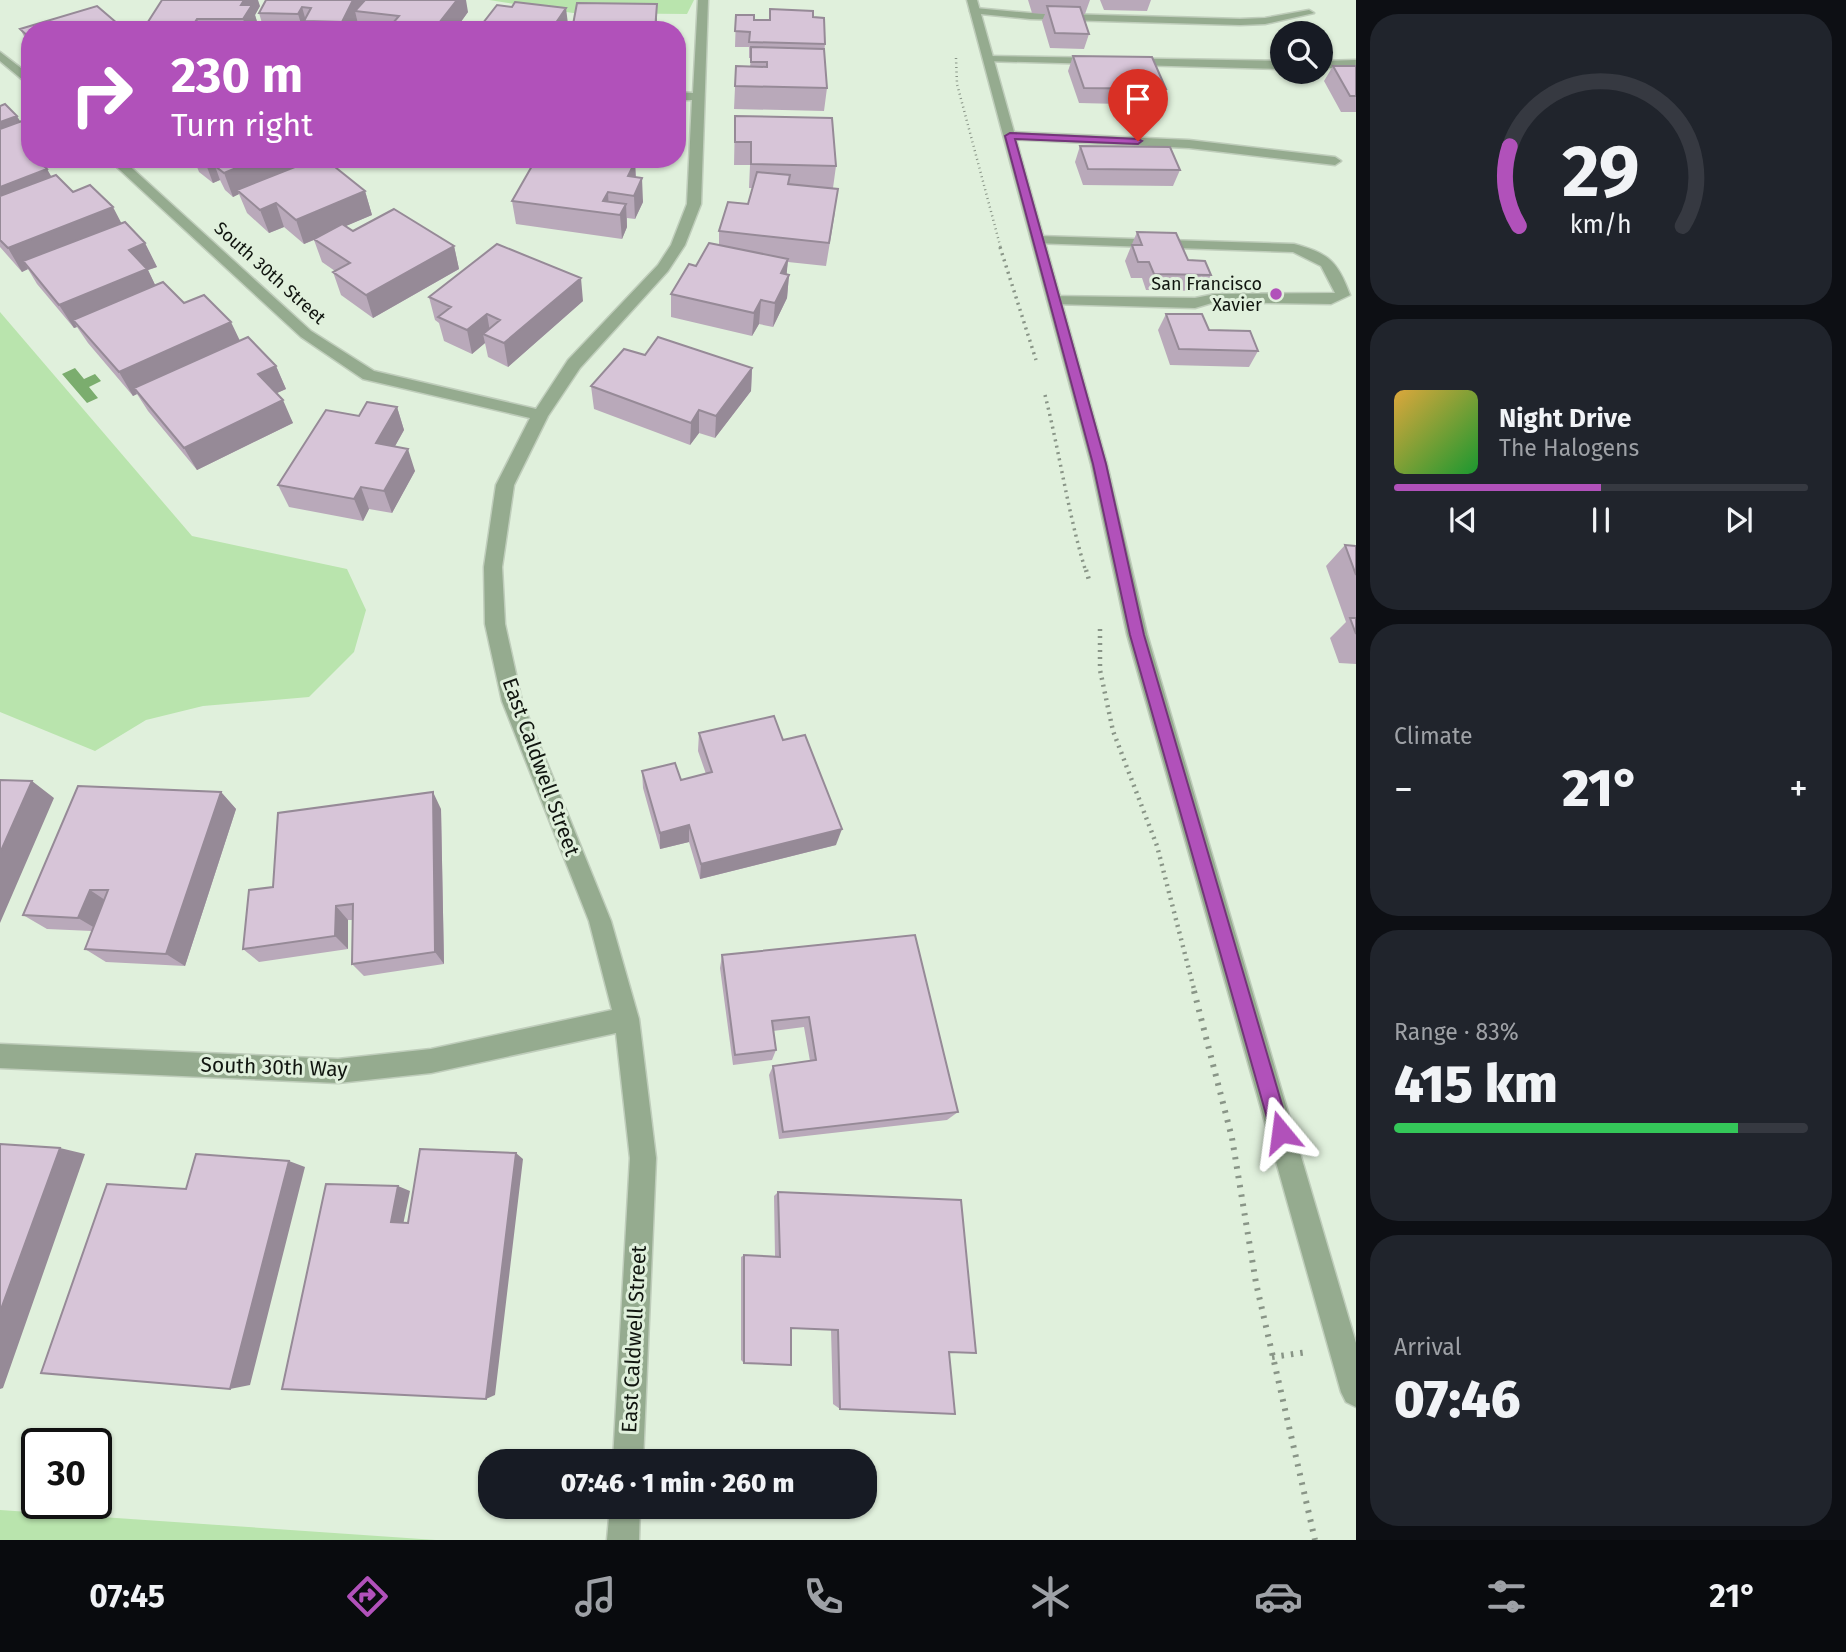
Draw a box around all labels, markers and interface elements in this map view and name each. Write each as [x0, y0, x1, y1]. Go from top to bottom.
map controls [1270, 21, 1333, 84]
button: search [1270, 21, 1333, 84]
text: 230 m [171, 46, 303, 105]
icon: right [56, 49, 147, 140]
pin [1108, 69, 1168, 141]
icon: arrive [1119, 80, 1157, 118]
text: Turn right [171, 106, 313, 144]
text: 29 [1562, 128, 1640, 215]
text: km/h [1570, 209, 1632, 239]
street label: South 30th Street [210, 217, 331, 329]
place label: San Francisco Xavier [1151, 273, 1262, 316]
marker: San Francisco Xavier [1268, 286, 1284, 302]
text: Night Drive [1499, 403, 1631, 434]
text: The Halogens [1499, 434, 1639, 462]
icon: previous [1444, 501, 1482, 539]
icon: pause [1582, 501, 1620, 539]
icon: next [1720, 501, 1758, 539]
street label: East Caldwell Street [497, 674, 585, 860]
text: Climate [1394, 722, 1473, 750]
text: 21° [1562, 757, 1640, 820]
text: − [1394, 766, 1413, 812]
text: + [1789, 766, 1808, 812]
text: Range · 83% [1394, 1018, 1519, 1046]
street label: South 30th Way [200, 1051, 349, 1083]
text: 415 km [1394, 1053, 1558, 1116]
position arrow [1244, 1095, 1318, 1169]
street label: East Caldwell Street [616, 1244, 652, 1433]
text: Arrival [1394, 1333, 1461, 1361]
text: 07:46 [1394, 1368, 1520, 1431]
speed limit sign: 30 [21, 1428, 112, 1519]
text: 07:46 · 1 min · 260 m [561, 1468, 794, 1499]
icon: directions [343, 1572, 392, 1621]
icon: music [571, 1572, 620, 1621]
icon: phone [799, 1572, 848, 1621]
icon: climate [1026, 1572, 1075, 1621]
icon: car [1254, 1572, 1303, 1621]
icon: filters [1482, 1572, 1531, 1621]
text: 07:45 [89, 1577, 165, 1615]
text: 21° [1709, 1577, 1757, 1615]

